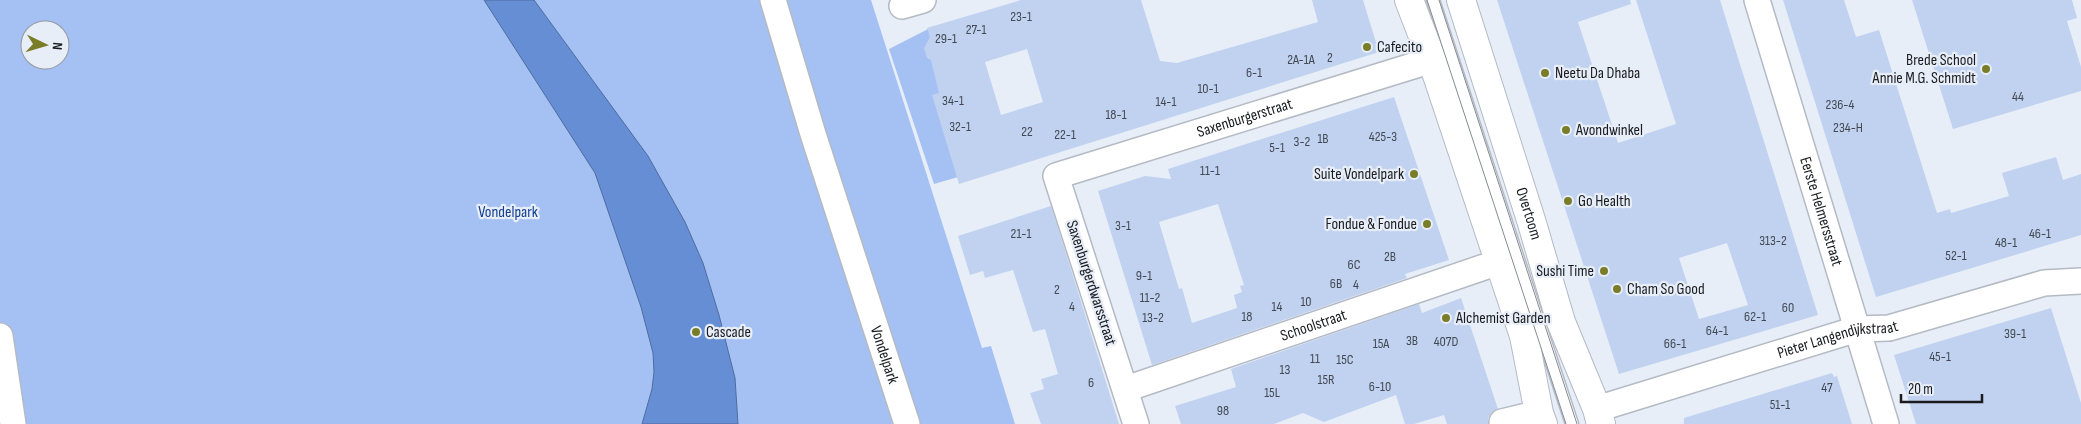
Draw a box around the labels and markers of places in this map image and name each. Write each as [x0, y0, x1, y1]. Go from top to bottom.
place label: Cafecito [1377, 38, 1422, 57]
marker: Cafecito [1361, 41, 1373, 53]
place label: Brede School Annie M.G. Schmidt [1872, 51, 1976, 88]
marker: Brede School Annie M.G. Schmidt [1980, 63, 1992, 75]
place label: Neetu Da Dhaba [1555, 64, 1640, 83]
marker: Neetu Da Dhaba [1539, 67, 1551, 79]
place label: Avondwinkel [1575, 121, 1643, 140]
marker: Avondwinkel [1560, 124, 1572, 136]
place label: Suite Vondelpark [1314, 165, 1404, 184]
marker: Suite Vondelpark [1408, 168, 1420, 180]
place label: Go Health [1578, 192, 1631, 211]
marker: Go Health [1562, 195, 1574, 207]
place label: Fondue & Fondue [1326, 215, 1417, 234]
marker: Fondue & Fondue [1421, 218, 1433, 230]
place label: Sushi Time [1536, 262, 1594, 281]
marker: Sushi Time [1598, 265, 1610, 277]
place label: Cham So Good [1627, 280, 1705, 299]
marker: Cham So Good [1611, 283, 1623, 295]
place label: Alchemist Garden [1455, 309, 1550, 328]
marker: Alchemist Garden [1440, 312, 1452, 324]
place label: Cascade [706, 323, 751, 342]
marker: Cascade [690, 326, 702, 338]

